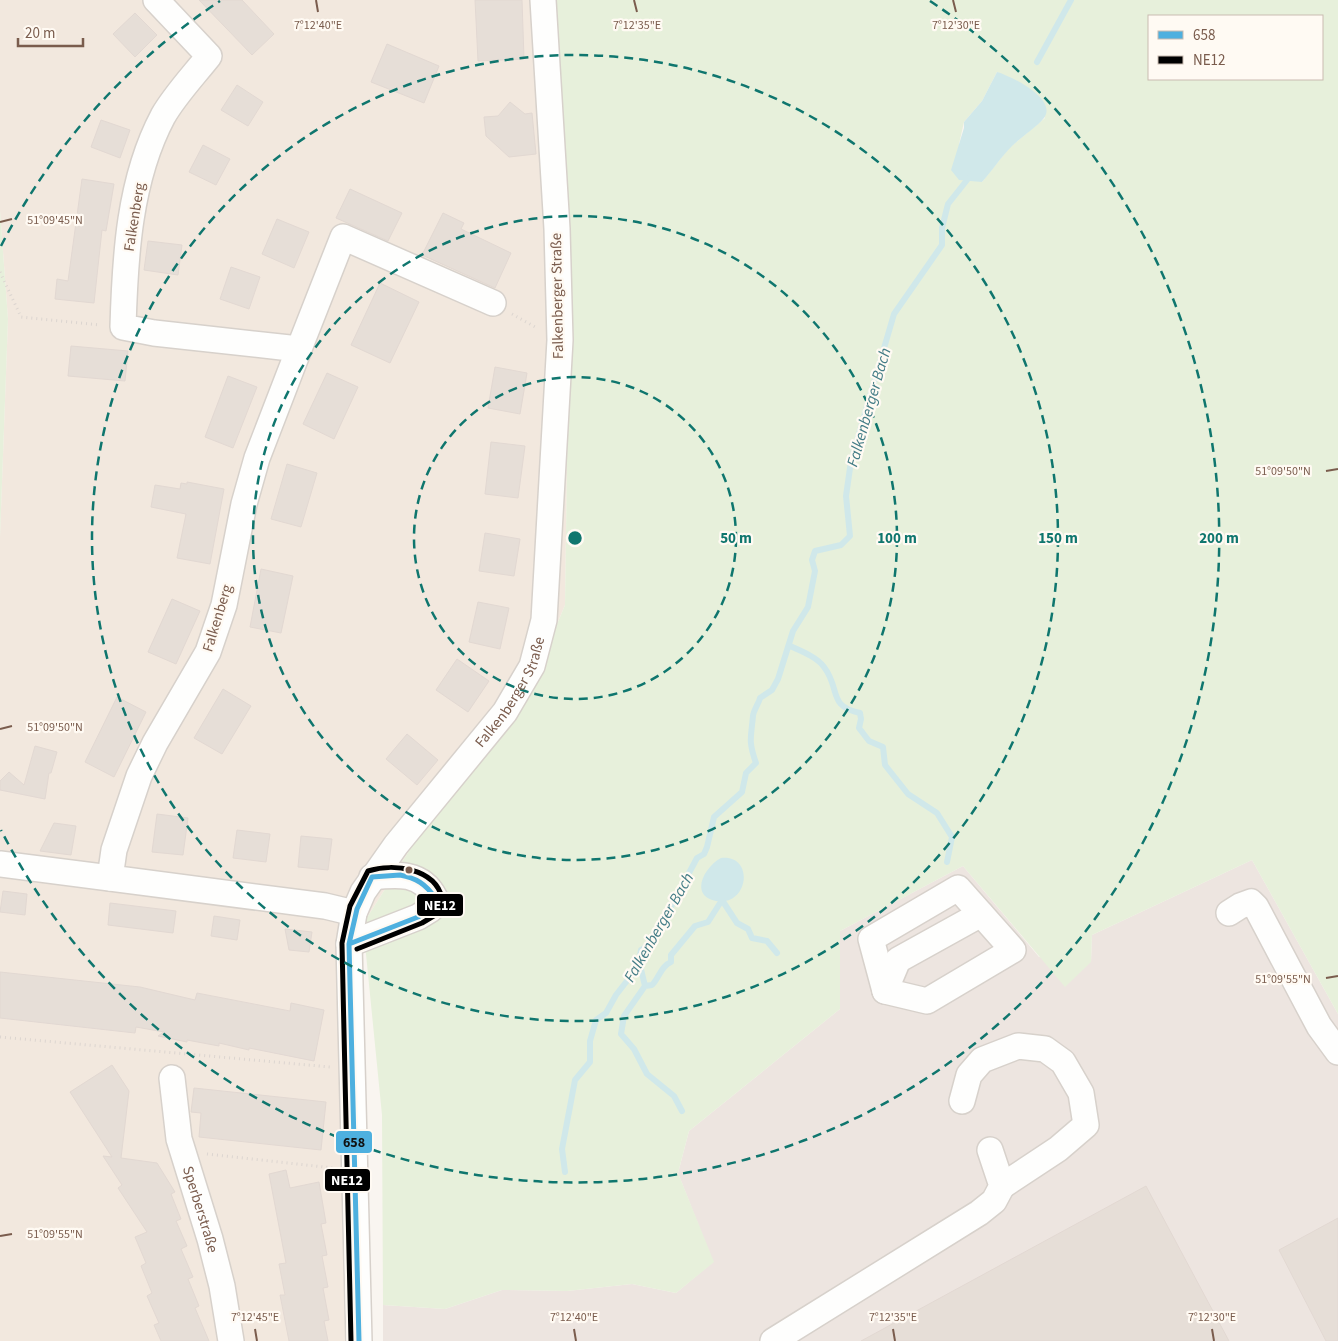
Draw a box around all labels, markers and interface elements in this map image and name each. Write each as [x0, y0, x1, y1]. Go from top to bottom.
scale bar [18, 15, 82, 47]
legend [1148, 15, 1323, 80]
text: 7°12'40"E [294, 17, 342, 34]
text: 7°12'35"E [613, 17, 661, 34]
text: 7°12'30"E [932, 17, 980, 34]
text: 20 m [25, 23, 55, 44]
text: 658 [1193, 25, 1215, 46]
text: NE12 [1193, 50, 1226, 71]
street label: Falkenberg [119, 181, 150, 253]
text: 51°09'45"N [27, 212, 83, 229]
street label: Falkenberger Straße [546, 233, 569, 359]
water label: Falkenberger Bach [841, 345, 896, 469]
text: 51°09'50"N [1255, 463, 1311, 480]
text: 50 m [720, 528, 752, 549]
text: 100 m [877, 528, 917, 549]
text: 150 m [1038, 528, 1078, 549]
text: 200 m [1199, 528, 1239, 549]
centre of rings [566, 529, 584, 547]
street label: Falkenberg [197, 581, 238, 654]
street label: Falkenberger Straße [470, 634, 550, 752]
text: 51°09'50"N [27, 719, 83, 736]
unlabelled marker [404, 865, 414, 875]
water label: Falkenberger Bach [619, 869, 699, 986]
line badge: NE12 [416, 893, 464, 917]
text: NE12 [424, 896, 456, 916]
text: 51°09'55"N [1255, 971, 1311, 988]
line badge: 658 [335, 1130, 373, 1154]
text: 658 [343, 1133, 365, 1153]
street label: Sperberstraße [177, 1164, 223, 1255]
line badge: NE12 [324, 1168, 371, 1192]
text: NE12 [331, 1171, 363, 1191]
text: 51°09'55"N [27, 1226, 83, 1243]
text: 7°12'45"E [231, 1309, 279, 1326]
text: 7°12'40"E [550, 1309, 598, 1326]
text: 7°12'35"E [869, 1309, 917, 1326]
text: 7°12'30"E [1188, 1309, 1236, 1326]

